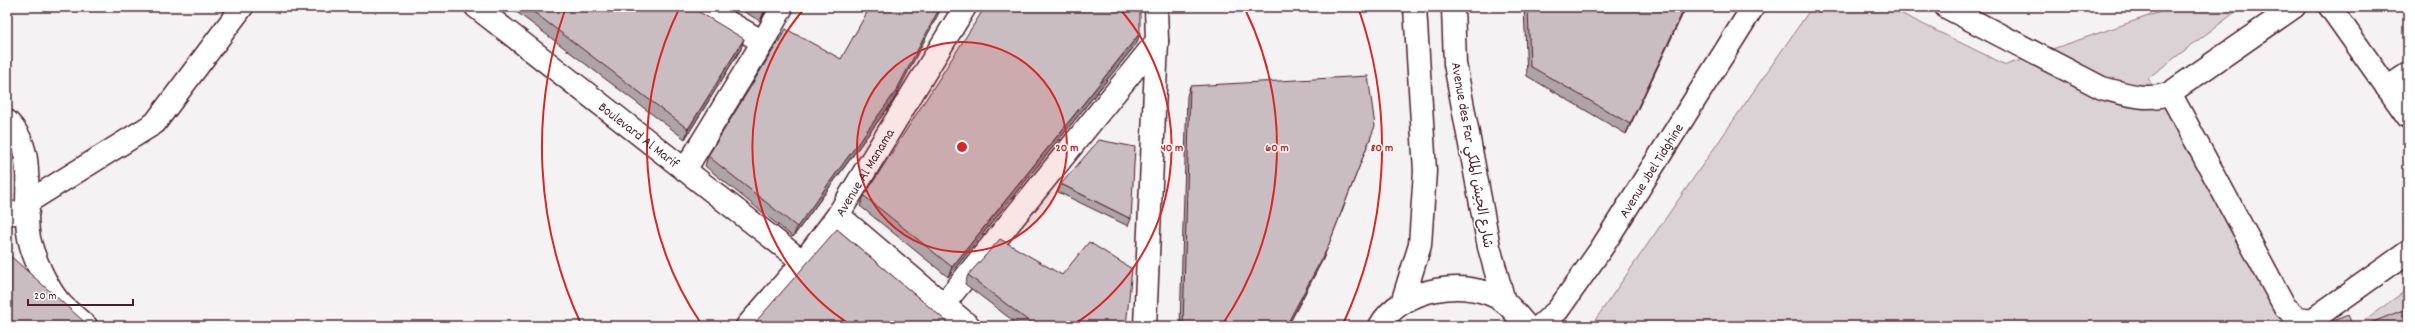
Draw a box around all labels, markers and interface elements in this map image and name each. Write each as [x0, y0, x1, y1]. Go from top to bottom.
street label: Avenue des Far شارع الجيش الملكي [1444, 61, 1497, 250]
street label: Boulevard Al Marif [593, 98, 683, 174]
street label: Avenue Jbel Tidghine [1615, 120, 1690, 222]
street label: Avenue Al Manama [831, 125, 901, 221]
centre of rings [955, 140, 969, 154]
text: 20 m [1056, 140, 1078, 157]
text: 40 m [1161, 140, 1183, 157]
text: 60 m [1265, 140, 1289, 157]
text: 80 m [1371, 140, 1393, 157]
scale bar [28, 281, 133, 307]
text: 20 m [34, 288, 57, 305]

